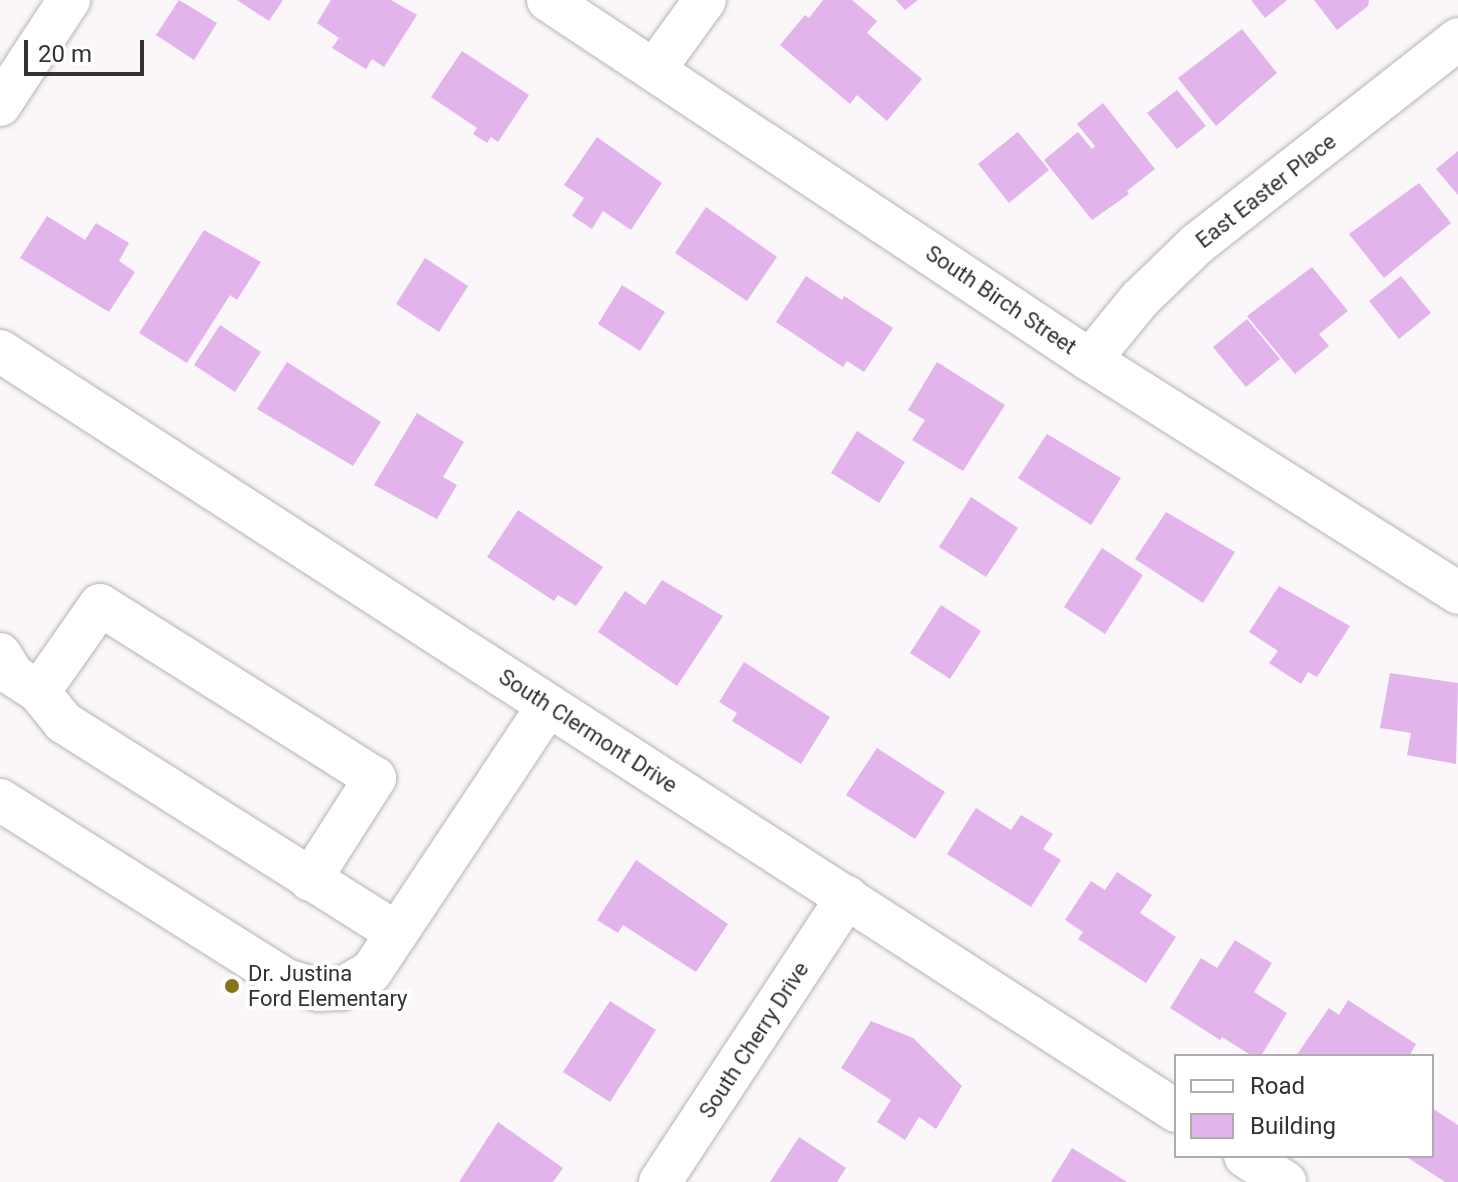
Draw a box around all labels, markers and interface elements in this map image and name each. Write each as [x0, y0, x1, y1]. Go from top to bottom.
scale bar [28, 24, 148, 74]
text: 20 m [38, 40, 92, 68]
street label: East Easter Place [1191, 128, 1341, 254]
street label: South Birch Street [921, 240, 1081, 360]
street label: South Clermont Drive [494, 663, 682, 799]
street label: South Cherry Drive [694, 957, 814, 1123]
place label: Dr. Justina Ford Elementary [248, 960, 407, 1012]
marker: Dr. Justina Ford Elementary [223, 977, 241, 995]
legend [1174, 1054, 1434, 1158]
text: Road [1250, 1072, 1305, 1100]
text: Building [1250, 1112, 1336, 1140]

